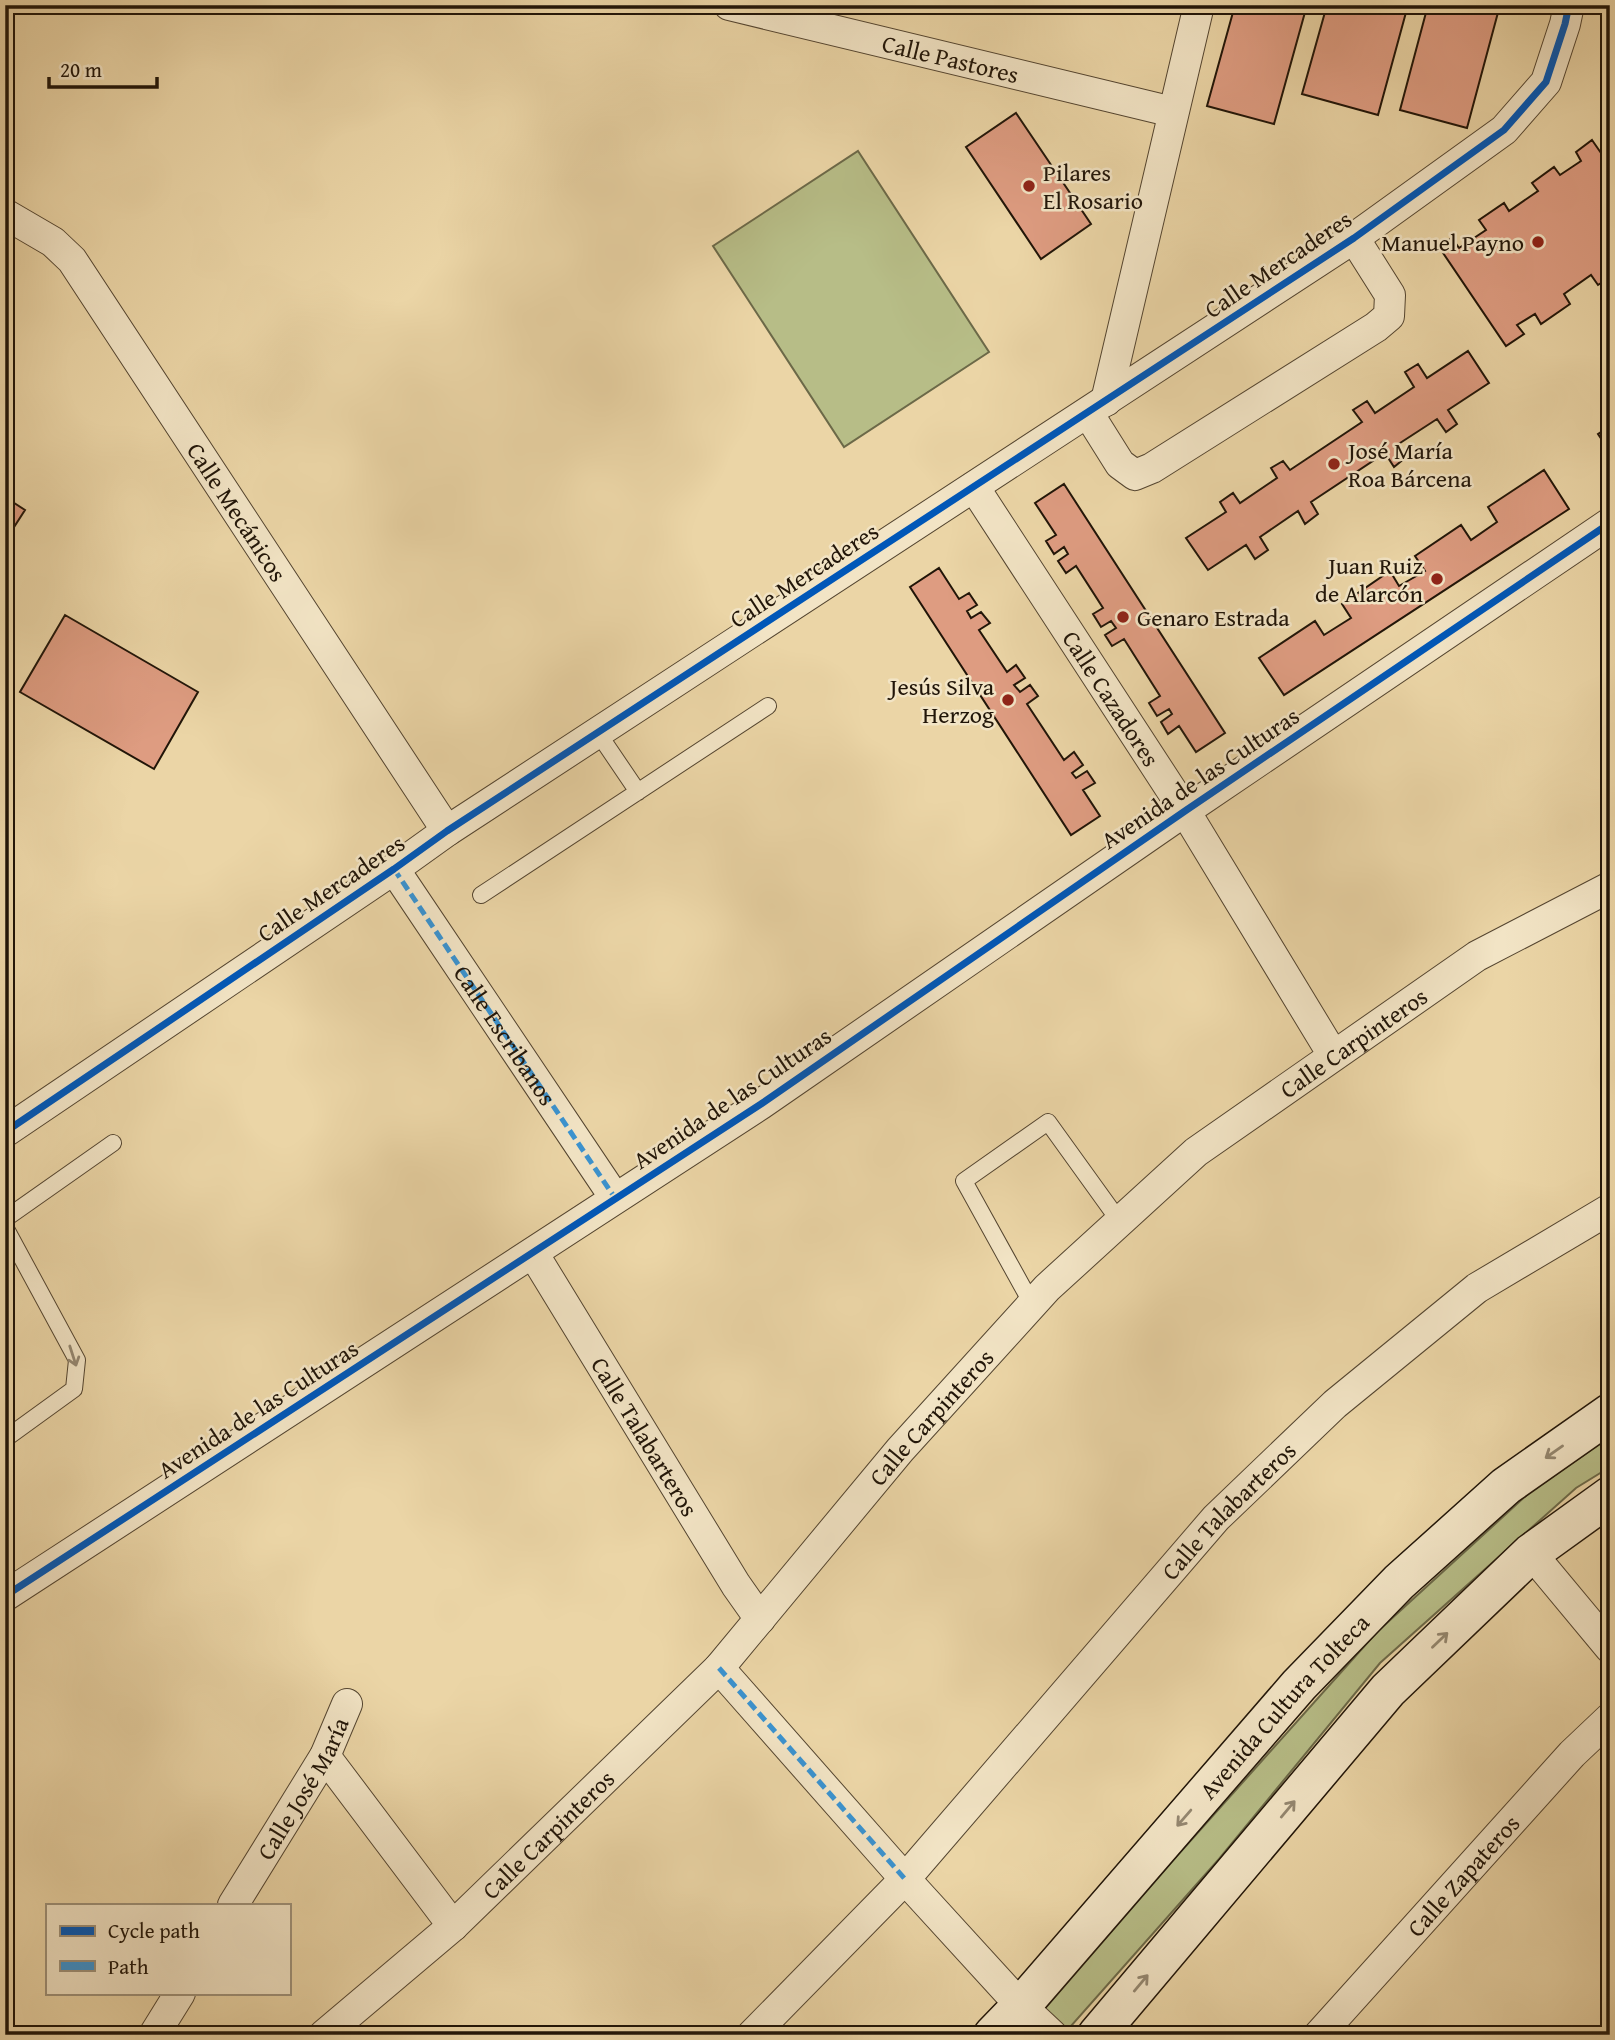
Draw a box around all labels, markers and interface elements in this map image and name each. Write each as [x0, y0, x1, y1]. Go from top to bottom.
street label: Calle Pastores [879, 25, 1022, 92]
scale bar [49, 46, 158, 90]
text: 20 m [60, 54, 102, 85]
place label: Pilares El Rosario [1043, 155, 1143, 218]
marker: Pilares El Rosario [1021, 178, 1037, 194]
street label: Calle Mercaderes [1197, 202, 1359, 326]
place label: Manuel Payno [1381, 225, 1524, 260]
marker: Manuel Payno [1530, 234, 1546, 250]
place label: José María Roa Bárcena [1345, 433, 1473, 496]
street label: Calle Mecánicos [179, 435, 296, 588]
marker: José María Roa Bárcena [1326, 456, 1342, 472]
street label: Calle Mercaderes [723, 514, 885, 636]
place label: Juan Ruiz de Alarcón [1315, 548, 1424, 611]
marker: Juan Ruiz de Alarcón [1429, 571, 1445, 587]
place label: Genaro Estrada [1137, 600, 1290, 635]
marker: Genaro Estrada [1115, 609, 1131, 625]
street label: Calle Cazadores [1054, 623, 1169, 773]
place label: Jesús Silva Herzog [887, 669, 995, 732]
marker: Jesús Silva Herzog [1000, 692, 1016, 708]
street label: Avenida de las Culturas [1094, 698, 1306, 858]
street label: Calle Mercaderes [250, 826, 412, 950]
street label: Calle Escribanos [446, 958, 565, 1112]
street label: Calle Carpinteros [1272, 978, 1434, 1106]
street label: Avenida de las Culturas [626, 1018, 838, 1178]
street label: Avenida de las Culturas [151, 1331, 365, 1487]
street label: Calle Carpinteros [860, 1341, 1001, 1493]
one-way arrow [67, 1344, 80, 1366]
street label: Calle Talabarteros [583, 1350, 707, 1523]
street label: Calle Talabarteros [1153, 1433, 1304, 1587]
one-way arrow [1545, 1445, 1564, 1459]
street label: Avenida Cultura Tolteca [1190, 1605, 1377, 1807]
one-way arrow [1431, 1631, 1448, 1648]
street label: Calle José María [248, 1711, 357, 1866]
street label: Calle Carpinteros [474, 1761, 622, 1907]
one-way arrow [1280, 1800, 1296, 1818]
street label: Calle Zapateros [1398, 1806, 1527, 1944]
one-way arrow [1176, 1808, 1192, 1826]
legend [46, 1904, 290, 1994]
text: Cycle path [108, 1915, 200, 1946]
text: Path [108, 1951, 149, 1982]
one-way arrow [1133, 1974, 1149, 1992]

